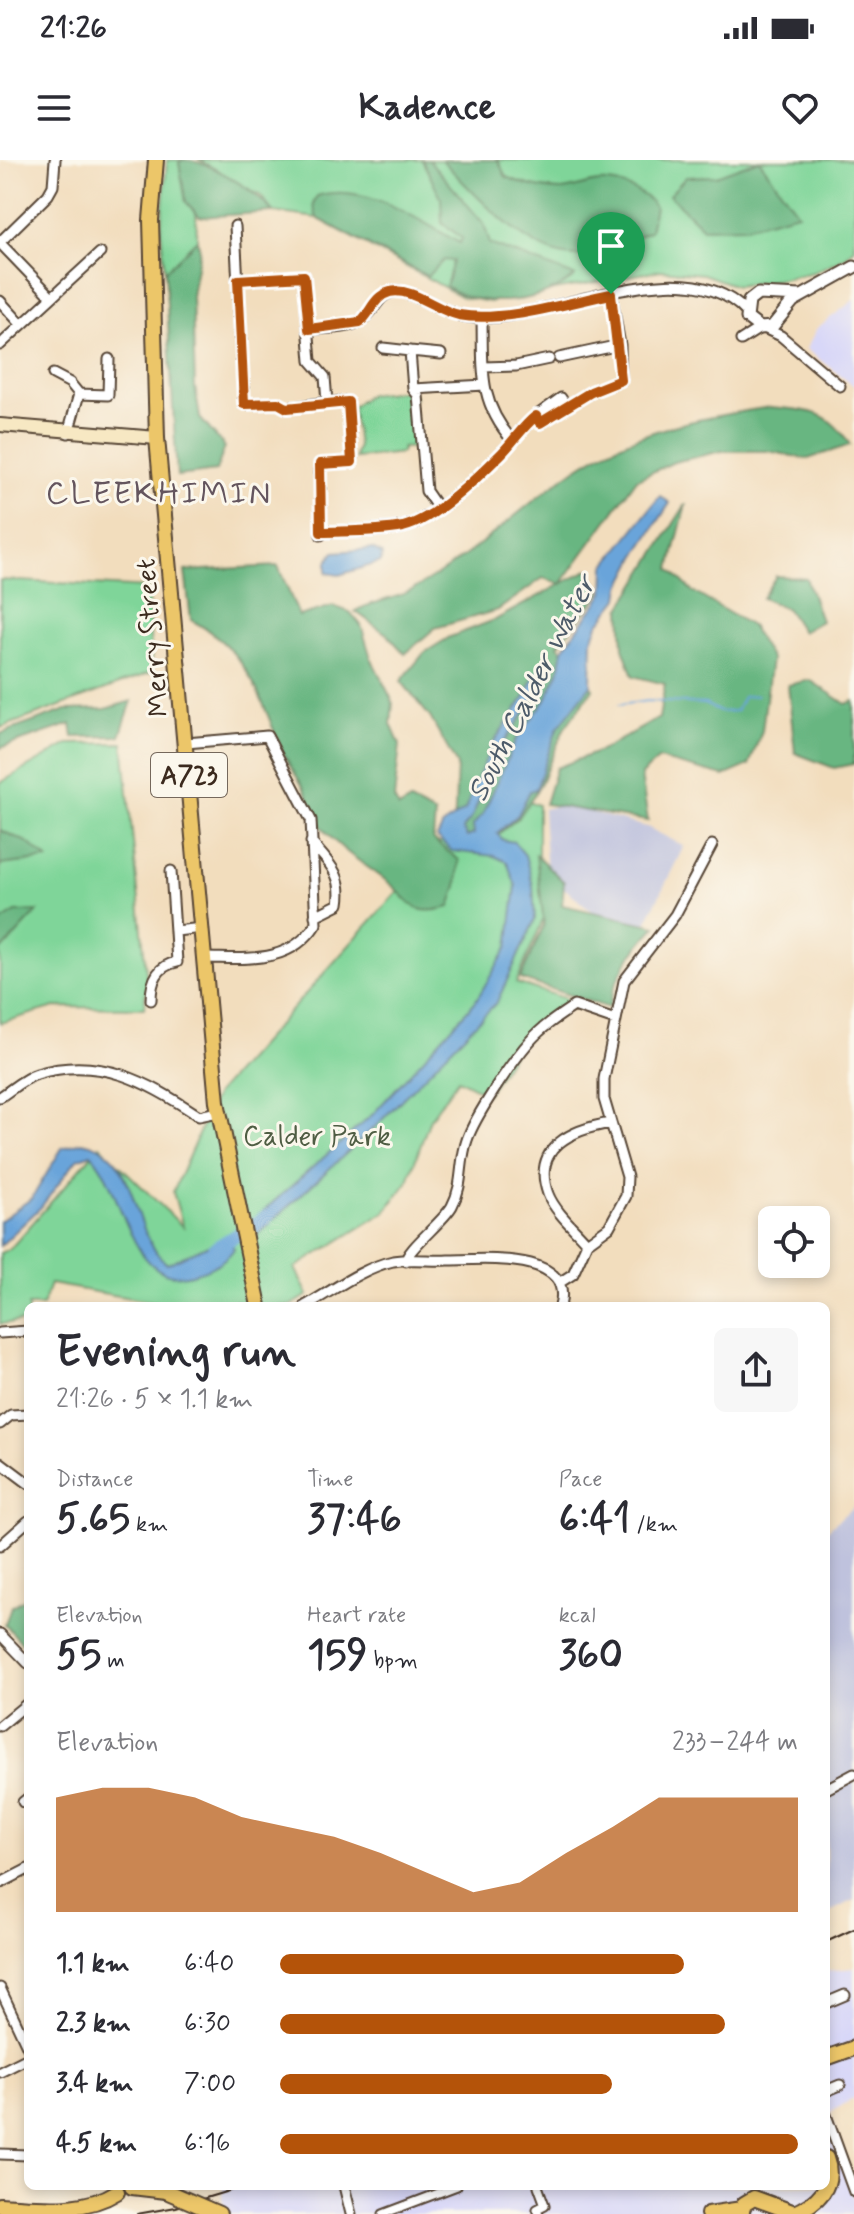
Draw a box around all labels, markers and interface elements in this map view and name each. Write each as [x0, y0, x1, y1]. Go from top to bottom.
text: 21:26 [40, 9, 107, 48]
text: Kadence [359, 85, 495, 132]
icon: menu [32, 86, 76, 130]
icon: heart [778, 86, 822, 130]
pin [577, 212, 645, 294]
icon: arrive [589, 224, 633, 268]
district label: CLEEKHIMIN [46, 473, 272, 515]
street label: Merry Street [128, 557, 179, 719]
water label: South Calder Water [459, 566, 608, 808]
road number: A723 [151, 753, 227, 797]
park label: Calder Park [243, 1119, 391, 1156]
map controls [758, 1206, 830, 1278]
button: locate [758, 1206, 830, 1278]
text: Evening run [56, 1324, 296, 1382]
button: share [714, 1328, 798, 1412]
text: 21:26 · 5 × 1.1 km [56, 1383, 253, 1417]
text: Distance [56, 1466, 133, 1494]
text: Time [307, 1466, 353, 1494]
text: Pace [559, 1466, 602, 1494]
text: 5.65 [56, 1494, 130, 1546]
text: 37:46 [307, 1494, 402, 1546]
text: 6:41 [559, 1494, 630, 1546]
text: km [130, 1511, 168, 1539]
text: /km [630, 1511, 678, 1539]
text: Elevation [56, 1602, 143, 1630]
text: Heart rate [307, 1602, 406, 1630]
text: kcal [559, 1602, 596, 1630]
text: 55 [56, 1630, 101, 1682]
text: 159 [307, 1630, 368, 1682]
text: 360 [559, 1630, 623, 1682]
text: m [101, 1647, 125, 1675]
text: bpm [368, 1647, 418, 1675]
text: Elevation [56, 1726, 158, 1760]
text: 233–244 m [672, 1726, 798, 1760]
text: 1.1 km [56, 1947, 130, 1981]
text: 6:40 [184, 1947, 234, 1981]
text: 2.3 km [56, 2007, 131, 2041]
text: 6:30 [184, 2007, 231, 2041]
text: 3.4 km [56, 2067, 133, 2101]
text: 7:00 [184, 2067, 236, 2101]
text: 4.5 km [56, 2127, 137, 2161]
text: 6:16 [184, 2127, 230, 2161]

